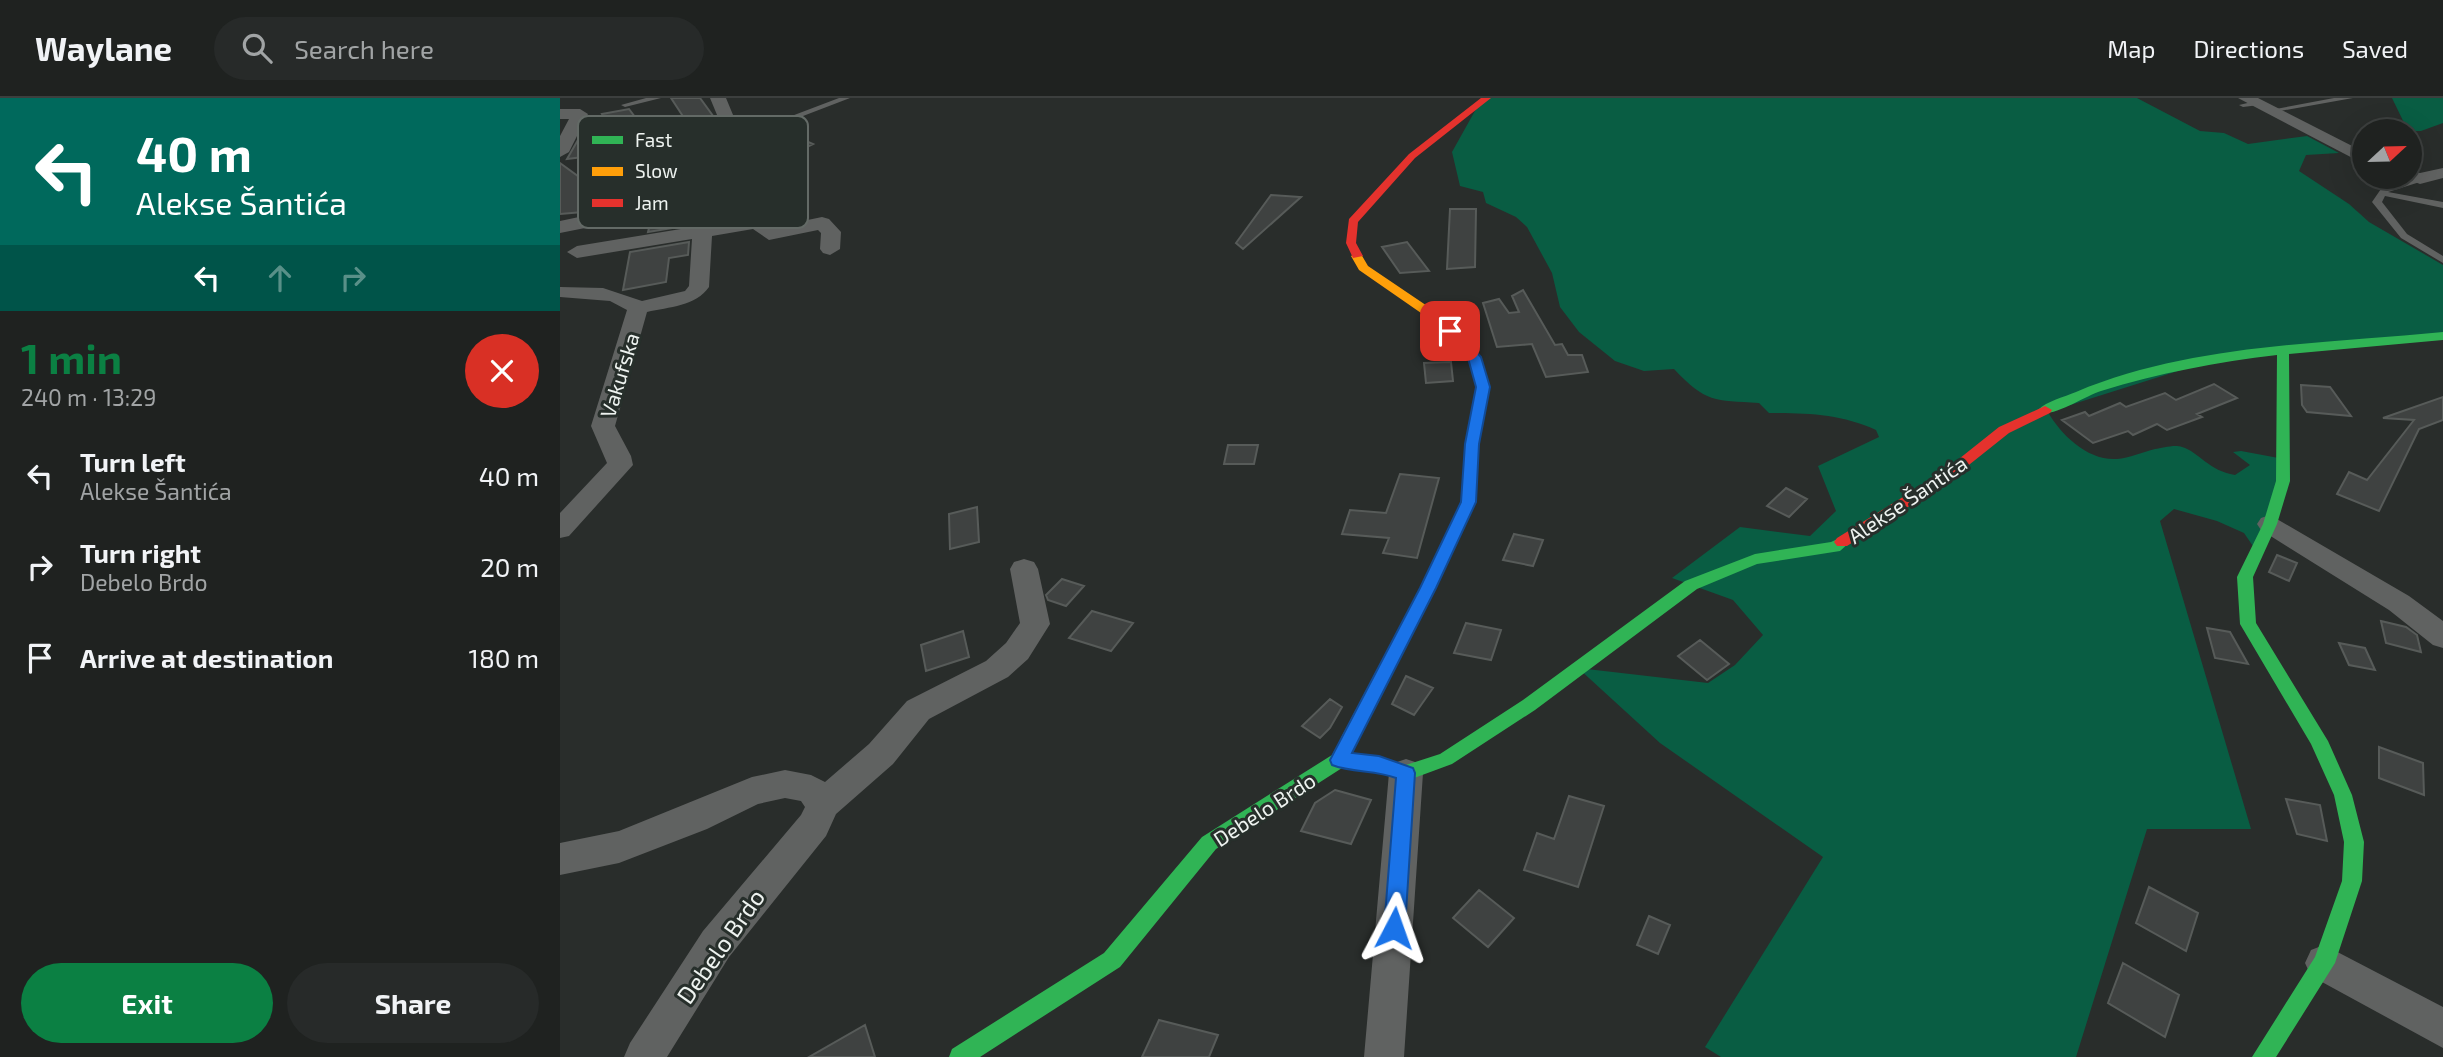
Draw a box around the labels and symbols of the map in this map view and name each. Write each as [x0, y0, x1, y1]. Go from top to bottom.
legend [578, 116, 808, 228]
north arrow [2352, 119, 2422, 189]
text: Fast [635, 128, 672, 151]
text: Slow [635, 159, 678, 182]
text: Jam [635, 191, 669, 214]
pin [1420, 301, 1480, 361]
street label: Vakufska [594, 330, 644, 420]
street label: Alekse Šantića [1843, 450, 1971, 548]
street label: Debelo Brdo [1208, 767, 1320, 851]
street label: Debelo Brdo [670, 883, 770, 1009]
position arrow [1357, 891, 1431, 965]

